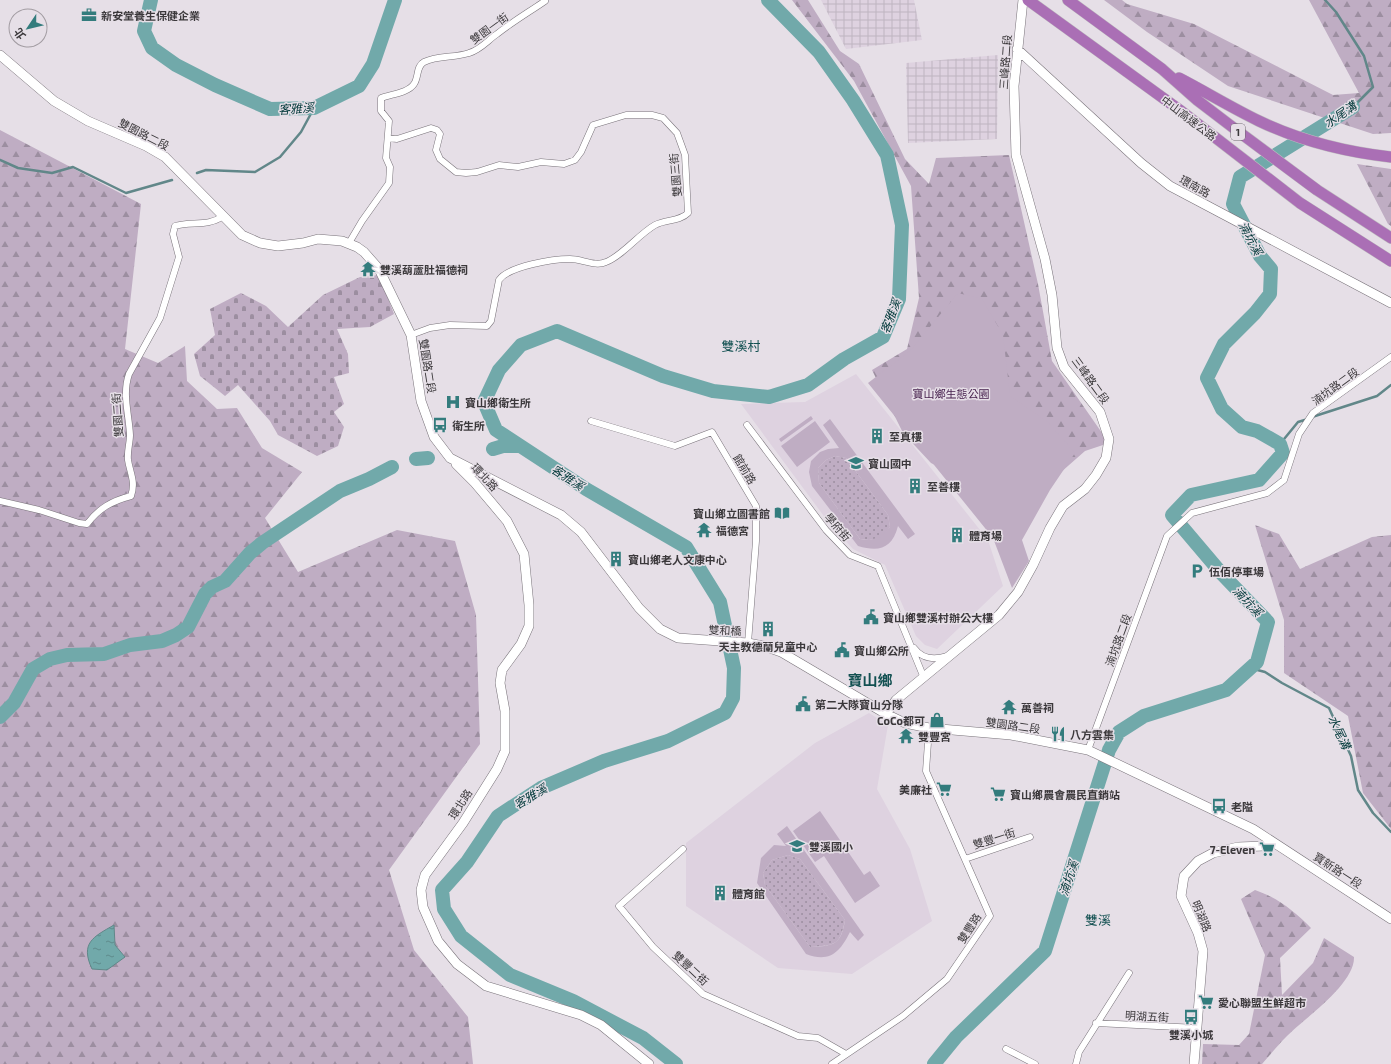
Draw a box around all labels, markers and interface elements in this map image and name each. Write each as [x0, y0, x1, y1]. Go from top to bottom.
office icon: 新安堂養生保健企業 [80, 6, 98, 24]
north arrow [8, 8, 48, 48]
place label: 新安堂養生保健企業 [101, 9, 200, 22]
street label: 雙園一街 [467, 10, 511, 46]
text: 北 [11, 26, 28, 42]
street label: 三峰路二段 [997, 34, 1013, 90]
street label: 中山高速公路 [1159, 93, 1219, 143]
water label: 水尾溝 [1321, 97, 1360, 130]
water label: 客雅溪 [278, 100, 316, 116]
street label: 雙園路二段 [117, 116, 171, 152]
road number: 1 [1231, 124, 1245, 140]
street label: 雙園三街 [667, 153, 683, 197]
street label: 環南路 [1177, 172, 1213, 200]
water label: 湳坑溪 [1236, 219, 1267, 259]
temple icon: 雙溪葫蘆肚福德祠 [359, 260, 377, 278]
place label: 雙溪葫蘆肚福德祠 [380, 263, 468, 276]
water label: 客雅溪 [877, 295, 904, 335]
street label: 雙園路二段 [417, 338, 439, 394]
district label: 雙溪村 [721, 338, 761, 354]
street label: 三峰路二段 [1070, 354, 1112, 406]
street label: 湳坑路二段 [1309, 365, 1361, 407]
park label: 寶山鄉生態公園 [913, 387, 990, 400]
street label: 雙園二街 [109, 393, 125, 437]
hospital icon: 寶山鄉衛生所 [444, 393, 462, 411]
place label: 寶山鄉衛生所 [465, 396, 531, 409]
bus stop icon: 衛生所 [431, 416, 449, 434]
place label: 衛生所 [452, 419, 485, 432]
building icon: 至真樓 [868, 427, 886, 445]
place label: 至真樓 [889, 430, 922, 443]
street label: 館前路 [731, 452, 759, 486]
school or university icon: 寶山國中 [847, 454, 865, 472]
place label: 寶山國中 [868, 457, 912, 470]
street label: 環北路 [469, 460, 501, 494]
water label: 客雅溪 [549, 461, 589, 494]
building icon: 至善樓 [906, 477, 924, 495]
place label: 至善樓 [927, 480, 960, 493]
library icon: 寶山鄉立圖書館 [773, 504, 791, 522]
place label: 寶山鄉立圖書館 [693, 507, 770, 520]
street label: 學府街 [822, 510, 854, 544]
temple icon: 福德宮 [695, 521, 713, 539]
place label: 福德宮 [716, 524, 749, 537]
building icon: 體育場 [948, 526, 966, 544]
place label: 體育場 [969, 529, 1002, 542]
building icon: 寶山鄉老人文康中心 [607, 550, 625, 568]
place label: 寶山鄉老人文康中心 [628, 553, 727, 566]
parking icon: 伍佰停車場 [1188, 562, 1206, 580]
place label: 伍佰停車場 [1209, 565, 1264, 578]
water label: 湳坑溪 [1230, 583, 1267, 620]
public building icon: 寶山鄉雙溪村辦公大樓 [862, 608, 880, 626]
place label: 寶山鄉雙溪村辦公大樓 [883, 611, 993, 624]
street label: 湳坑路二段 [1102, 612, 1134, 668]
building icon: 天主教德蘭兒童中心 [759, 620, 777, 638]
street label: 雙和橋 [708, 623, 742, 637]
place label: 天主教德蘭兒童中心 [719, 640, 818, 653]
public building icon: 寶山鄉公所 [833, 641, 851, 659]
place label: 寶山鄉公所 [854, 644, 909, 657]
district label: 寶山鄉 [847, 671, 893, 689]
public building icon: 第二大隊寶山分隊 [794, 695, 812, 713]
place label: 第二大隊寶山分隊 [815, 698, 903, 711]
temple icon: 萬善祠 [1000, 698, 1018, 716]
place label: 萬善祠 [1021, 701, 1054, 714]
shop icon: CoCo都可 [928, 711, 946, 729]
water label: 水尾溝 [1326, 713, 1355, 753]
place label: CoCo都可 [877, 714, 925, 727]
street label: 雙園路二段 [985, 715, 1041, 735]
restaurant icon: 八方雲集 [1049, 725, 1067, 743]
temple icon: 雙豐宮 [897, 727, 915, 745]
place label: 八方雲集 [1070, 728, 1114, 741]
place label: 雙豐宮 [918, 730, 951, 743]
water label: 客雅溪 [511, 780, 551, 811]
supermarket icon: 美廉社 [935, 780, 953, 798]
place label: 美廉社 [899, 783, 932, 796]
supermarket icon: 寶山鄉農會農民直銷站 [989, 785, 1007, 803]
street label: 環北路 [446, 787, 474, 821]
place label: 寶山鄉農會農民直銷站 [1010, 788, 1120, 801]
bus stop icon: 老隘 [1210, 797, 1228, 815]
place label: 老隘 [1231, 800, 1253, 813]
street label: 雙豐一街 [971, 825, 1017, 851]
school or university icon: 雙溪國小 [788, 837, 806, 855]
place label: 雙溪國小 [809, 840, 853, 853]
supermarket icon: 7-Eleven [1258, 840, 1276, 858]
place label: 7-Eleven [1210, 843, 1255, 856]
street label: 寶新路一段 [1311, 850, 1365, 890]
water label: 湳坑溪 [1056, 857, 1081, 897]
building icon: 體育館 [711, 884, 729, 902]
place label: 體育館 [732, 887, 765, 900]
street label: 明湖路 [1190, 898, 1214, 934]
street label: 雙豐路 [955, 911, 983, 945]
district label: 雙溪 [1085, 912, 1111, 928]
street label: 雙豐二街 [670, 948, 712, 988]
supermarket icon: 愛心聯盟生鮮超市 [1197, 993, 1215, 1011]
place label: 愛心聯盟生鮮超市 [1218, 996, 1306, 1009]
street label: 明湖五街 [1125, 1008, 1169, 1024]
bus stop icon: 雙溪小城 [1182, 1008, 1200, 1026]
place label: 雙溪小城 [1169, 1028, 1214, 1041]

